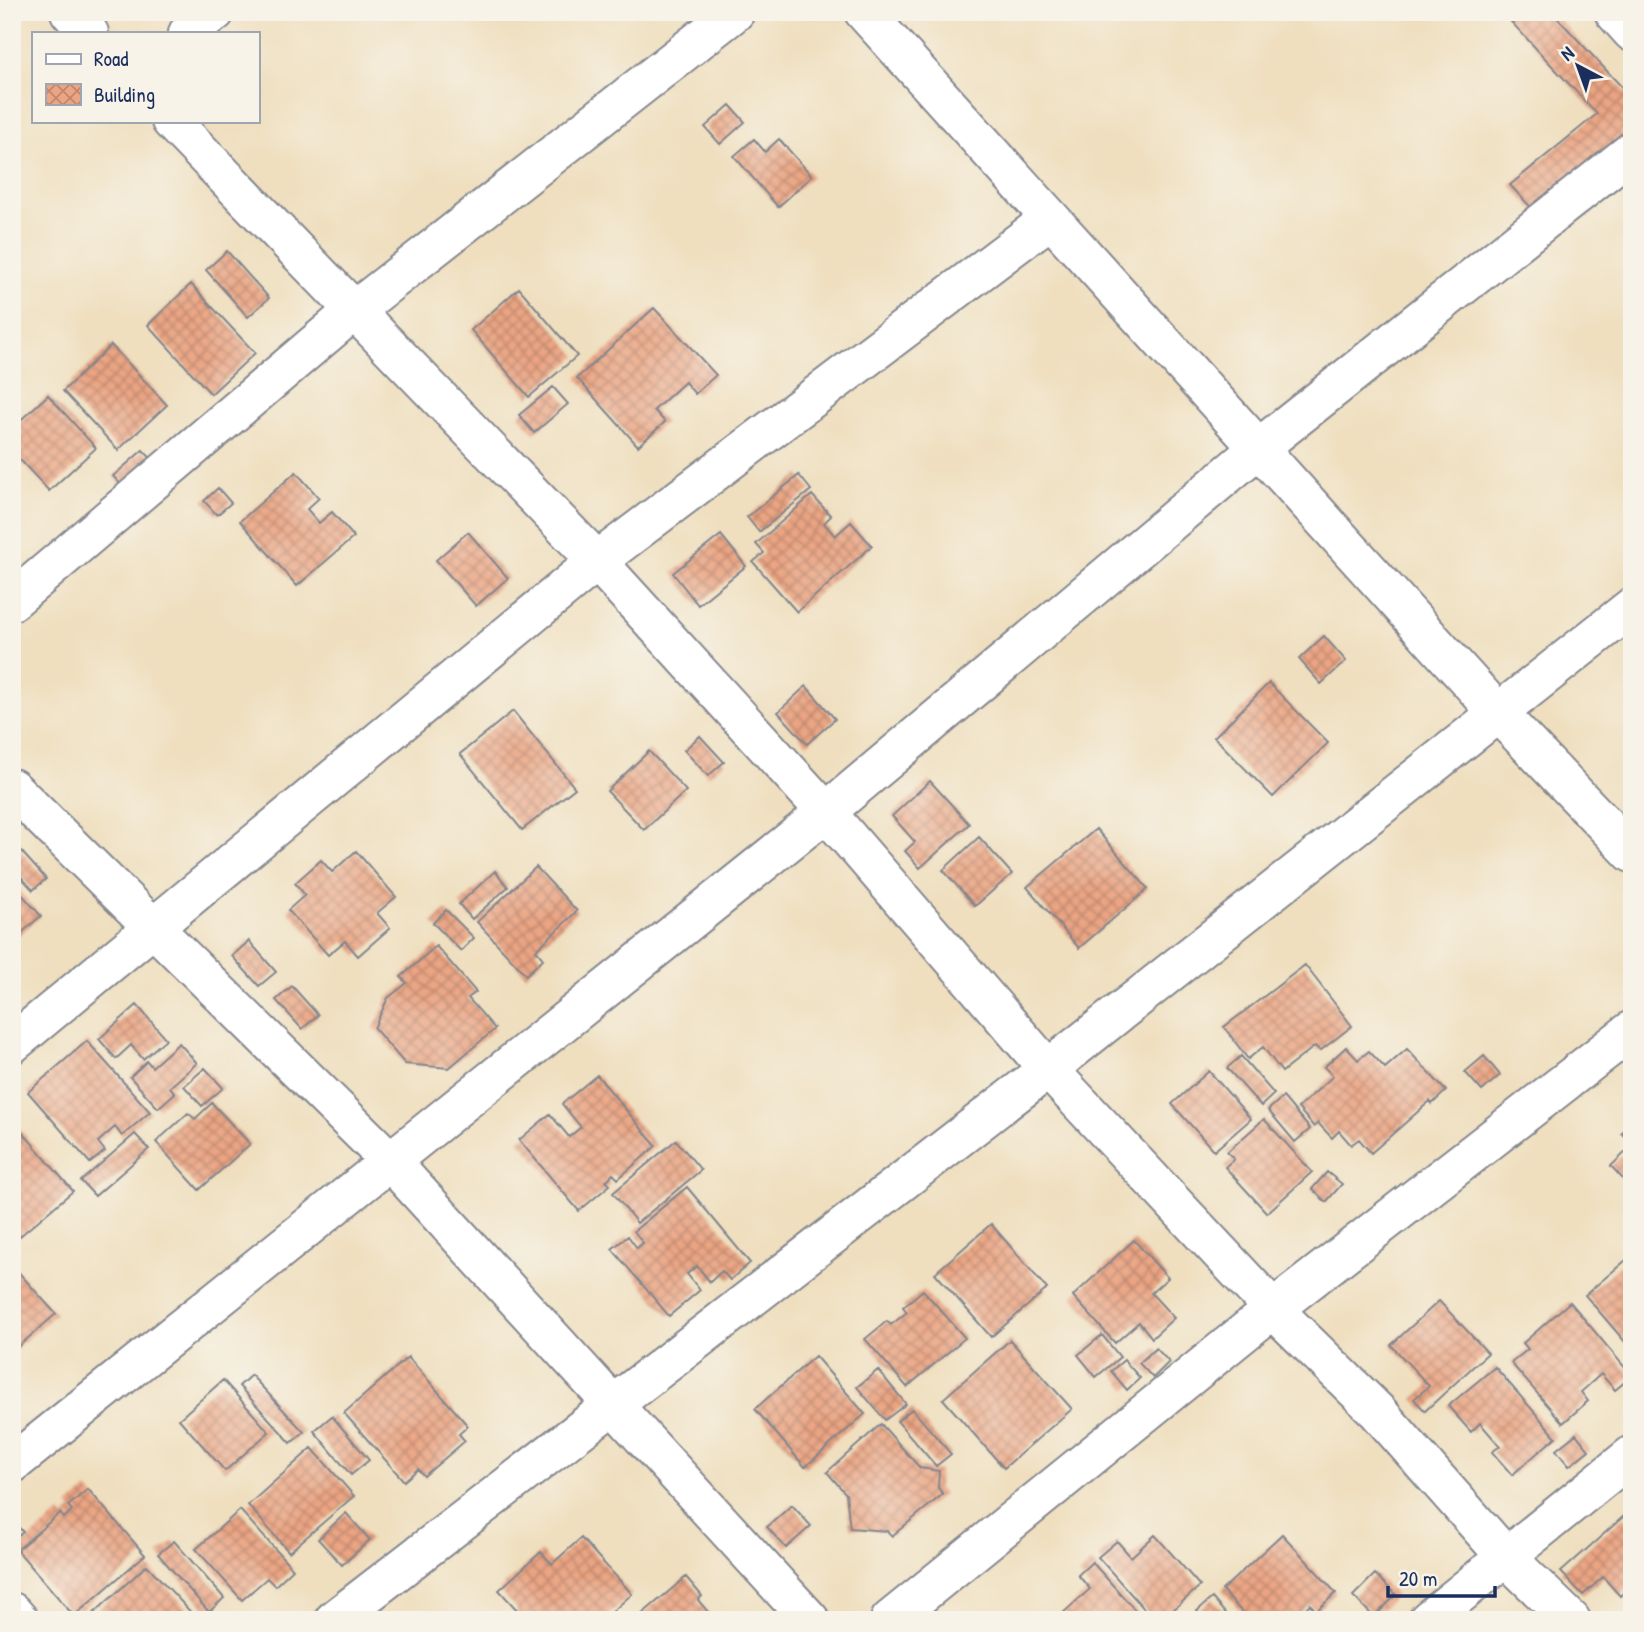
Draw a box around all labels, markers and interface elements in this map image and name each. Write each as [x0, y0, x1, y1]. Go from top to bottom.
legend [32, 32, 259, 122]
north arrow [1542, 32, 1612, 102]
text: N [1555, 40, 1579, 66]
text: Road [94, 44, 128, 73]
text: Building [94, 80, 155, 109]
scale bar [1388, 1555, 1495, 1599]
text: 20 m [1399, 1564, 1437, 1593]

